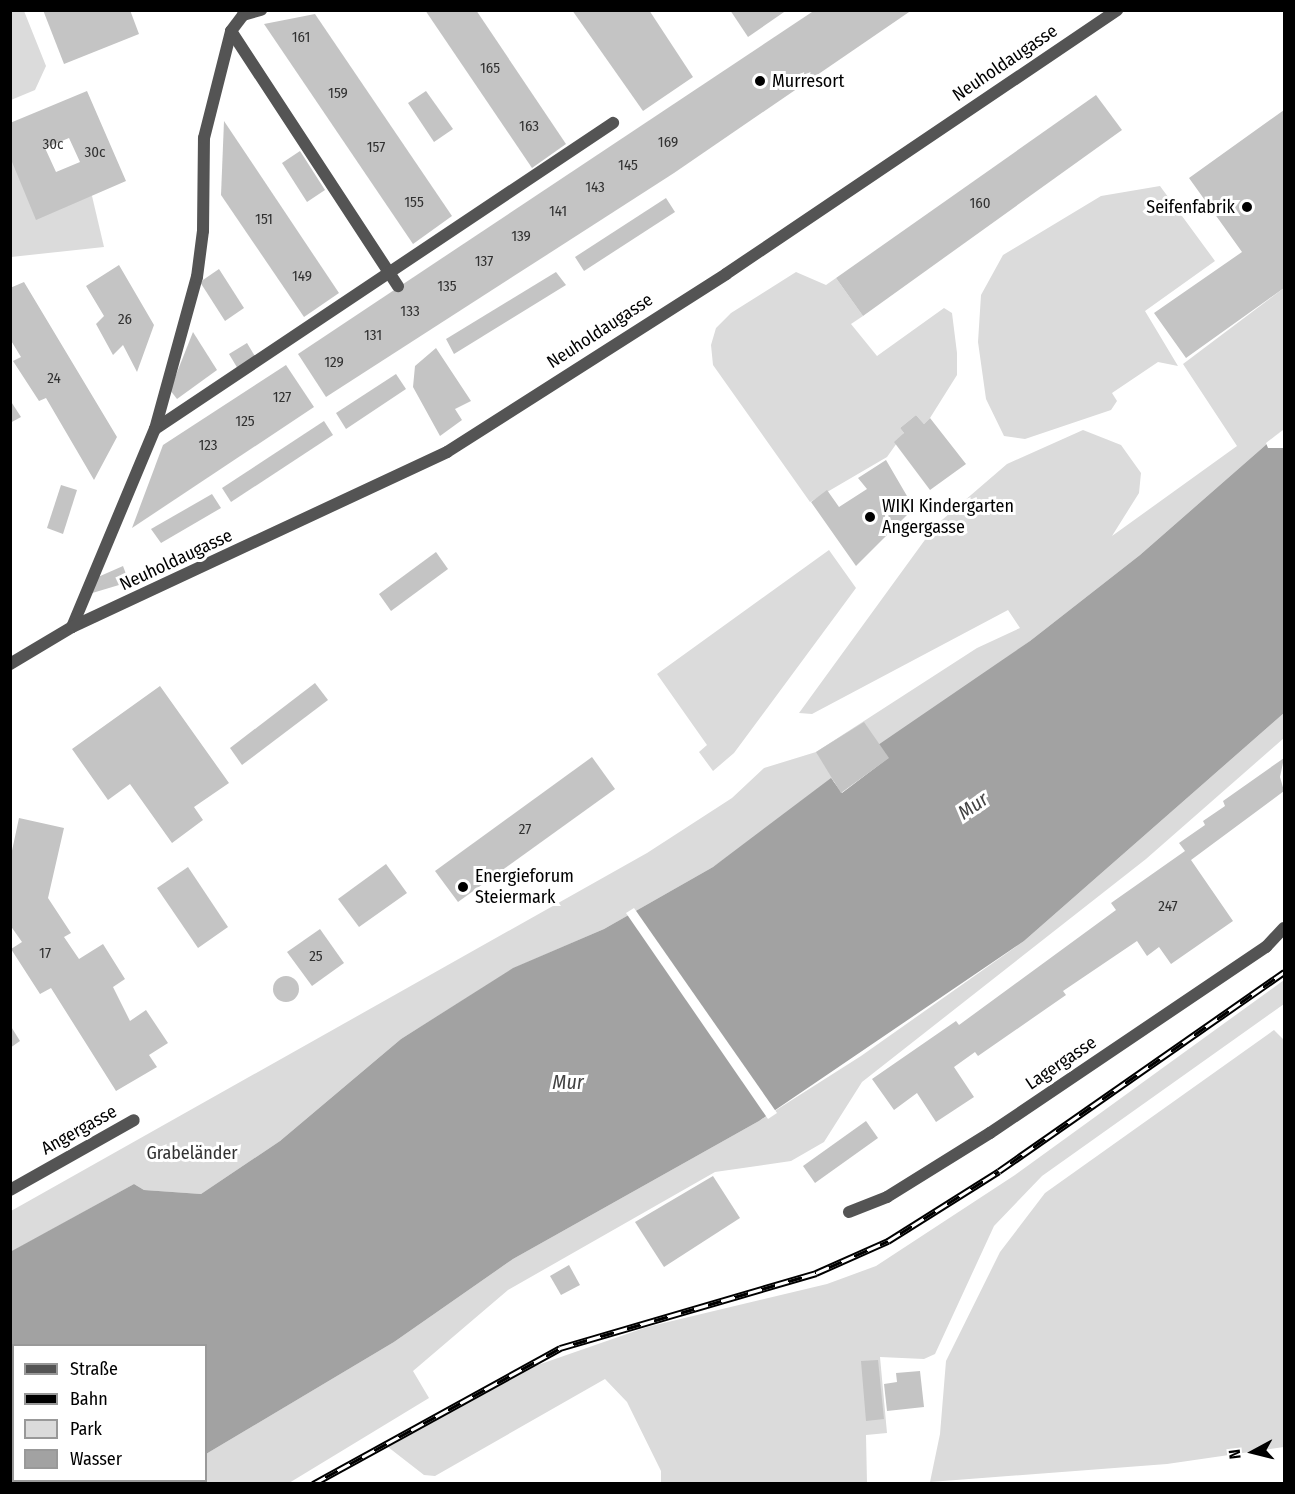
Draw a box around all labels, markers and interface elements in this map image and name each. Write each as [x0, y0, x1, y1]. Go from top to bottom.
street label: Neuholdaugasse [949, 20, 1061, 106]
house number: 161 [292, 29, 310, 47]
house number: 165 [480, 60, 500, 78]
place label: Murresort [772, 70, 844, 92]
marker: Murresort [753, 74, 767, 88]
house number: 159 [328, 85, 348, 103]
house number: 163 [519, 118, 539, 136]
house number: 169 [658, 134, 678, 152]
house number: 30c [43, 136, 63, 154]
house number: 157 [367, 139, 385, 157]
house number: 30c [85, 144, 105, 162]
house number: 145 [618, 157, 638, 175]
house number: 143 [585, 179, 605, 197]
house number: 155 [404, 194, 424, 212]
house number: 160 [969, 195, 991, 213]
place label: Seifenfabrik [1146, 196, 1235, 218]
marker: Seifenfabrik [1240, 200, 1254, 214]
house number: 141 [549, 203, 567, 221]
house number: 151 [255, 211, 273, 229]
house number: 139 [511, 228, 531, 246]
house number: 137 [475, 253, 493, 271]
house number: 149 [292, 268, 312, 286]
house number: 135 [437, 278, 457, 296]
street label: Neuholdaugasse [543, 289, 657, 373]
house number: 133 [400, 303, 420, 321]
house number: 26 [118, 311, 132, 329]
house number: 131 [364, 327, 382, 345]
house number: 129 [324, 354, 344, 372]
house number: 24 [47, 370, 61, 388]
house number: 127 [273, 389, 291, 407]
house number: 125 [235, 413, 255, 431]
house number: 123 [198, 437, 218, 455]
place label: WIKI Kindergarten Angergasse [882, 496, 1014, 538]
marker: WIKI Kindergarten Angergasse [863, 510, 877, 524]
street label: Neuholdaugasse [116, 525, 236, 595]
water label: Mur [953, 787, 993, 825]
house number: 27 [519, 821, 531, 839]
place label: Energieforum Steiermark [475, 866, 574, 908]
marker: Energieforum Steiermark [456, 880, 470, 894]
house number: 247 [1158, 898, 1178, 916]
house number: 17 [39, 945, 51, 963]
house number: 25 [309, 948, 323, 966]
street label: Lagergasse [1022, 1032, 1100, 1094]
water label: Mur [552, 1070, 584, 1094]
street label: Angergasse [37, 1100, 121, 1160]
park label: Grabeländer [146, 1142, 238, 1164]
legend [12, 1344, 207, 1482]
text: Straße [70, 1358, 118, 1380]
text: Bahn [70, 1388, 108, 1410]
text: Park [70, 1418, 102, 1440]
north arrow [1223, 1422, 1283, 1482]
text: Wasser [70, 1448, 122, 1470]
text: N [1225, 1448, 1245, 1460]

